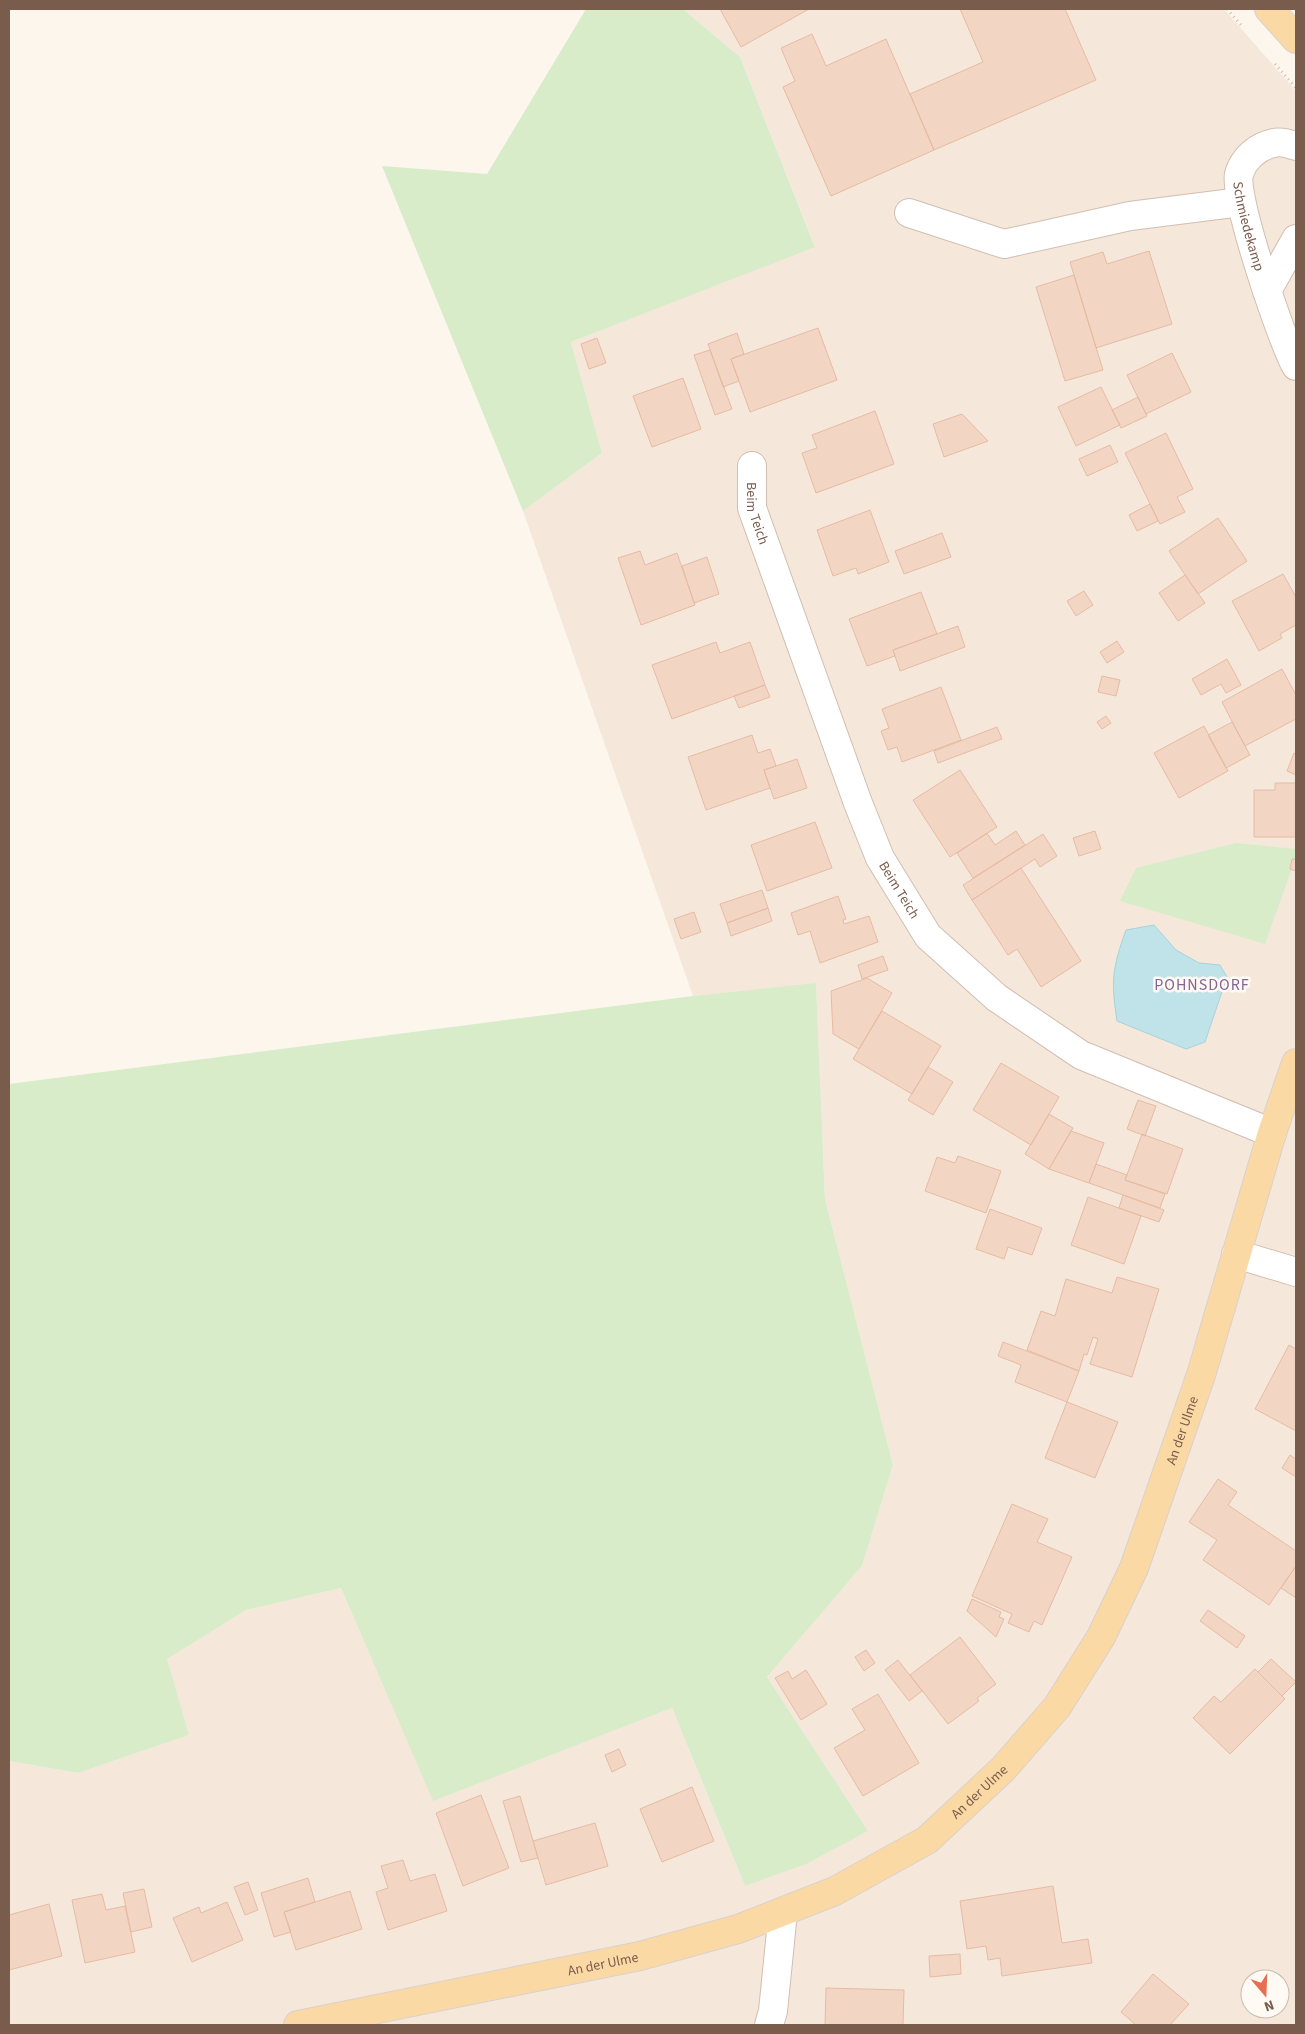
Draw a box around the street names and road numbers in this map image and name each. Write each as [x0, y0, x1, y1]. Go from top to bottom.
street label: Schmiedekamp [1227, 181, 1269, 274]
street label: Beim Teich [741, 482, 773, 548]
street label: Beim Teich [873, 858, 924, 923]
street label: An der Ulme [1162, 1394, 1204, 1468]
street label: An der Ulme [947, 1760, 1013, 1824]
street label: An der Ulme [566, 1948, 640, 1981]

